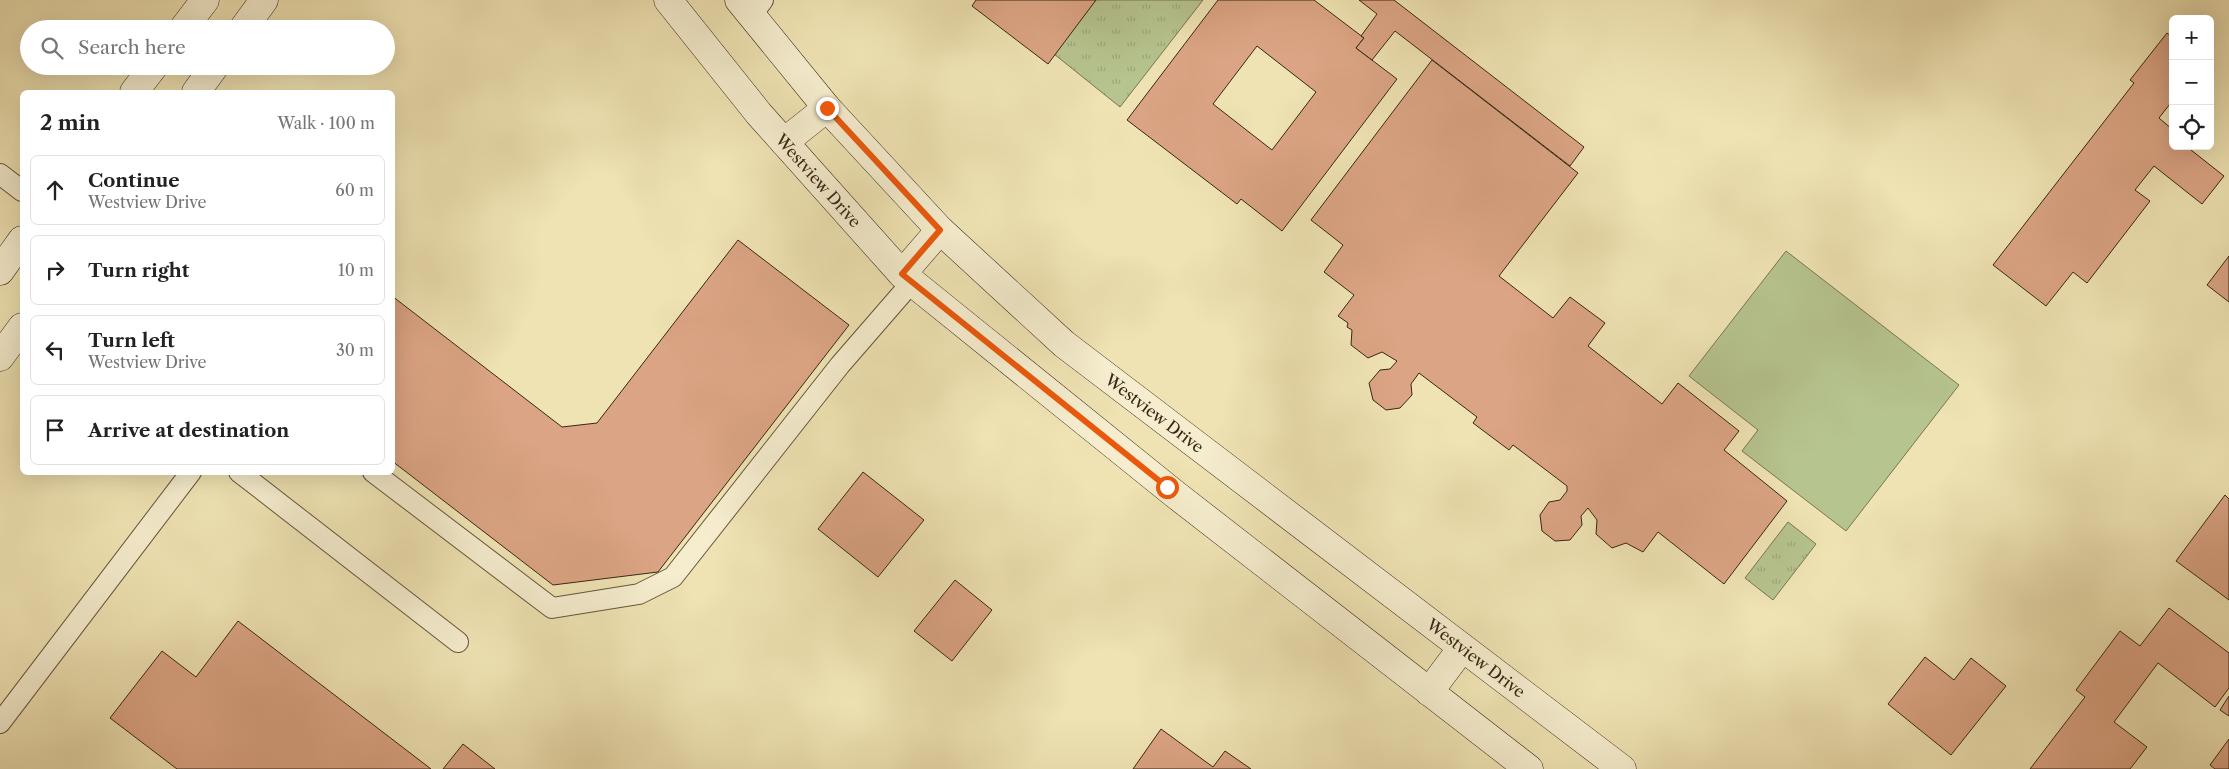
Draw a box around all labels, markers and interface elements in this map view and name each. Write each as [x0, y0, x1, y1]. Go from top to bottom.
map controls [2169, 15, 2214, 150]
button: + [2169, 15, 2214, 60]
search box [20, 20, 395, 75]
icon: search [38, 34, 66, 62]
text: Search here [78, 36, 186, 59]
button: − [2169, 60, 2214, 105]
route end [816, 97, 839, 120]
button: locate [2169, 105, 2214, 150]
text: 2 min [40, 110, 100, 135]
text: Walk · 100 m [278, 113, 375, 133]
street label: Westview Drive [771, 129, 865, 231]
text: Continue [88, 169, 180, 192]
icon: ahead [41, 176, 69, 204]
text: 60 m [335, 180, 374, 200]
text: Westview Drive [88, 192, 206, 212]
icon: right [41, 256, 69, 284]
text: Turn right [88, 259, 189, 282]
text: 10 m [338, 260, 374, 280]
text: Turn left [88, 329, 175, 352]
icon: left [41, 336, 69, 364]
text: 30 m [336, 340, 374, 360]
text: Westview Drive [88, 352, 206, 372]
street label: Westview Drive [1101, 369, 1208, 457]
icon: arrive [41, 416, 69, 444]
text: Arrive at destination [88, 419, 289, 442]
route start [1156, 476, 1179, 499]
street label: Westview Drive [1422, 613, 1529, 702]

